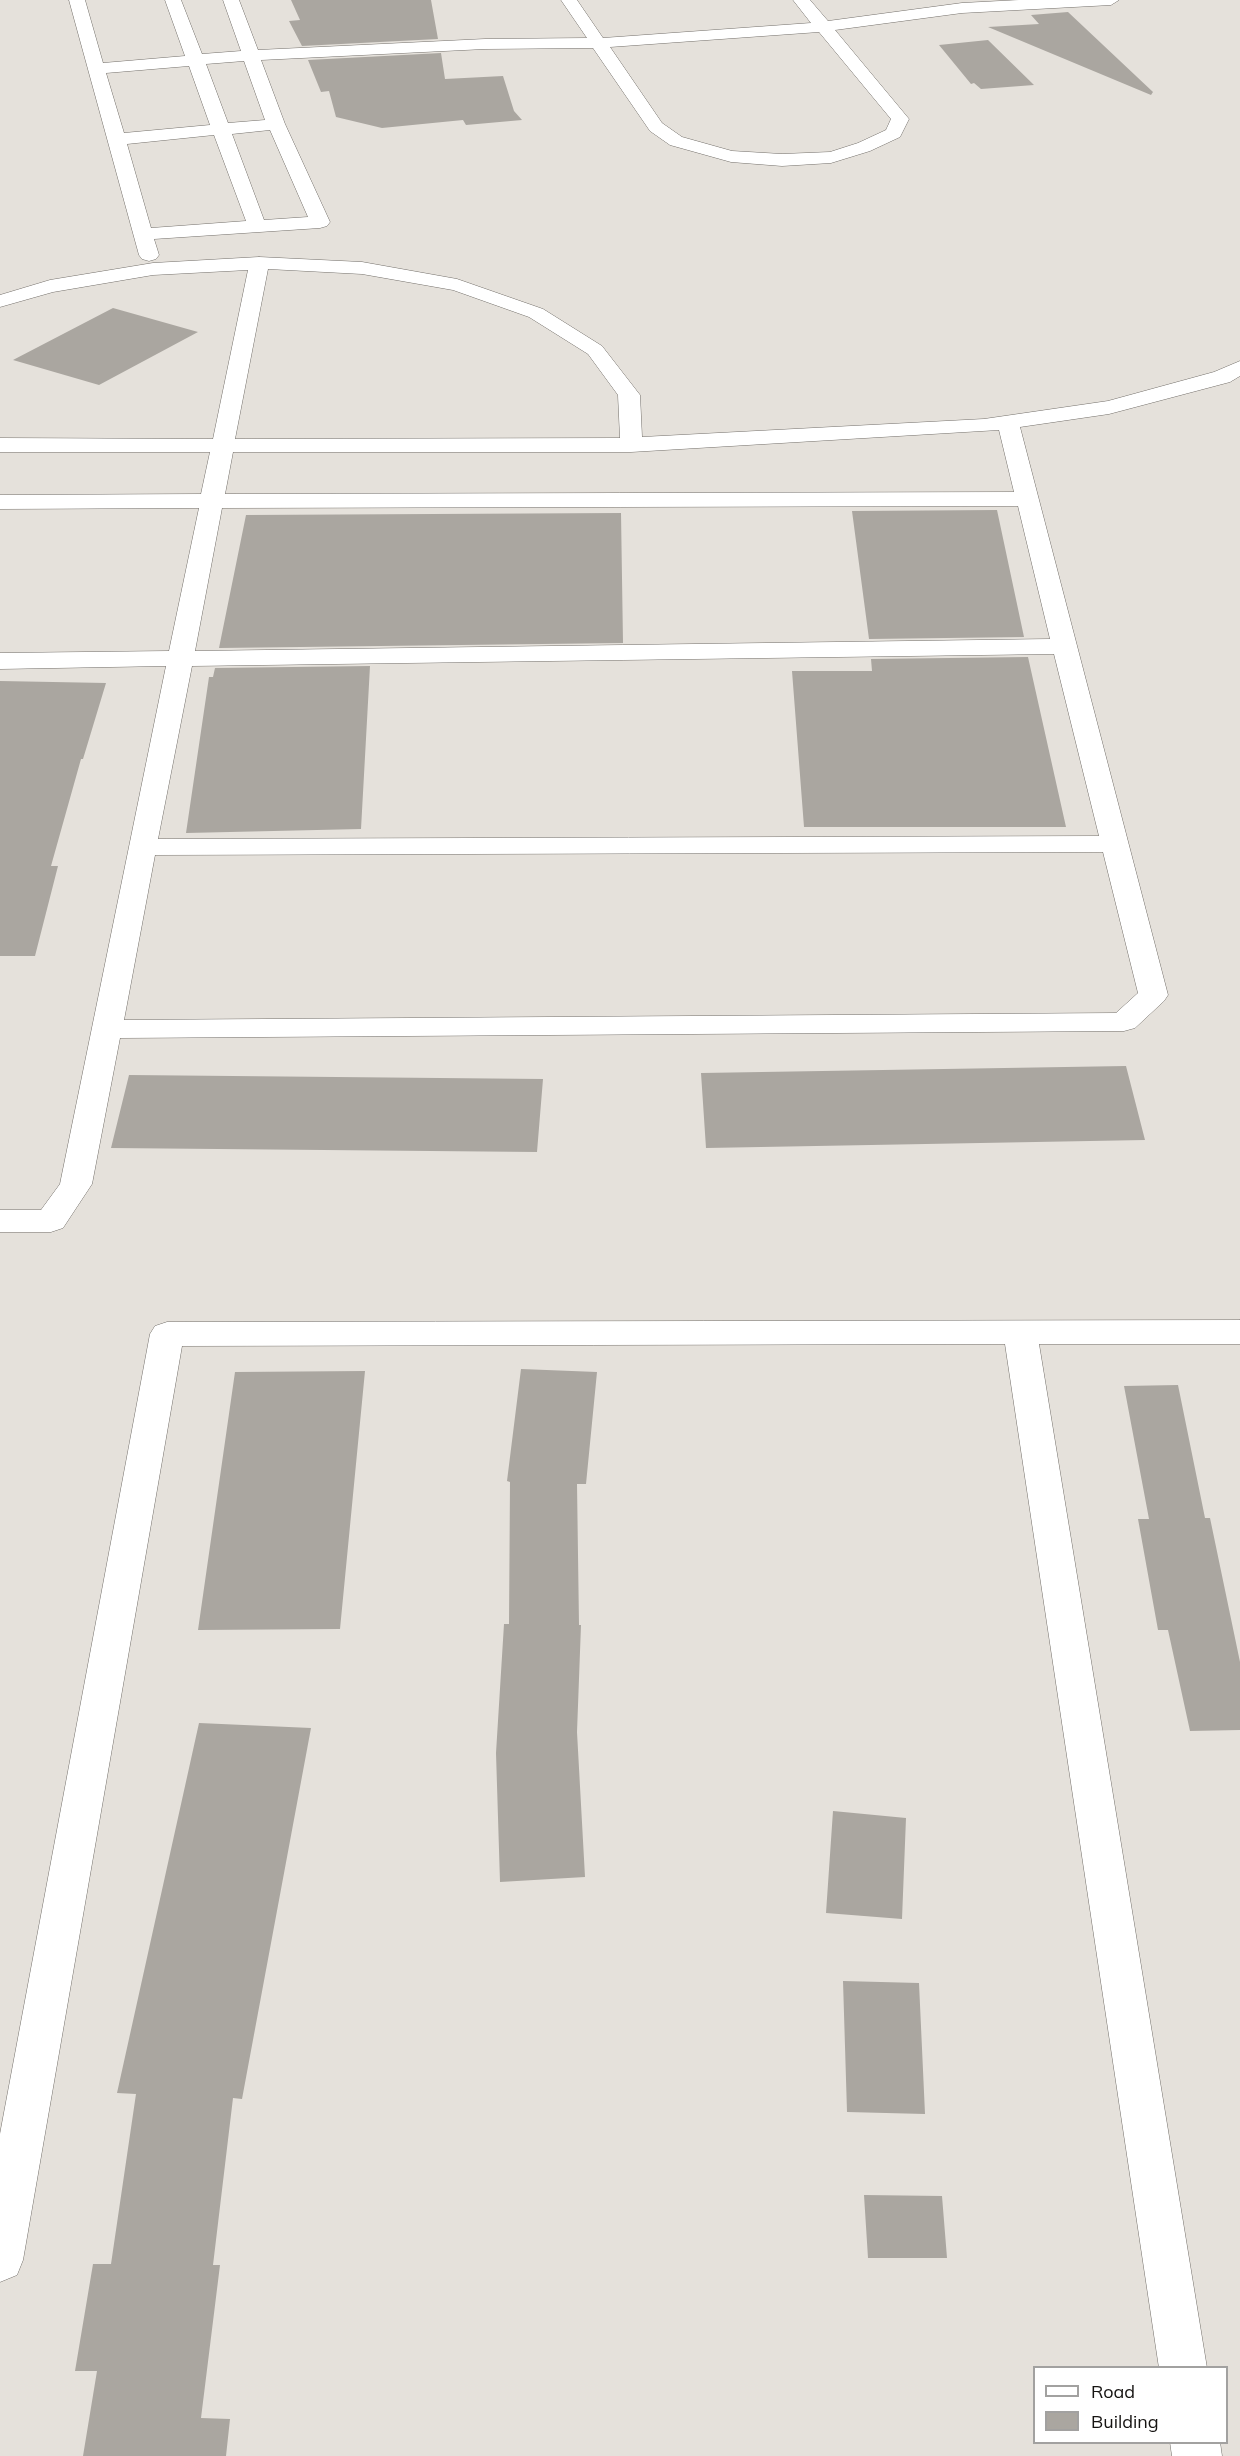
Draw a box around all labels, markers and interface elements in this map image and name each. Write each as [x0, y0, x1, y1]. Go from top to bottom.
legend [1033, 2366, 1228, 2444]
text: Road [1091, 2380, 1135, 2403]
text: Building [1091, 2410, 1159, 2433]

